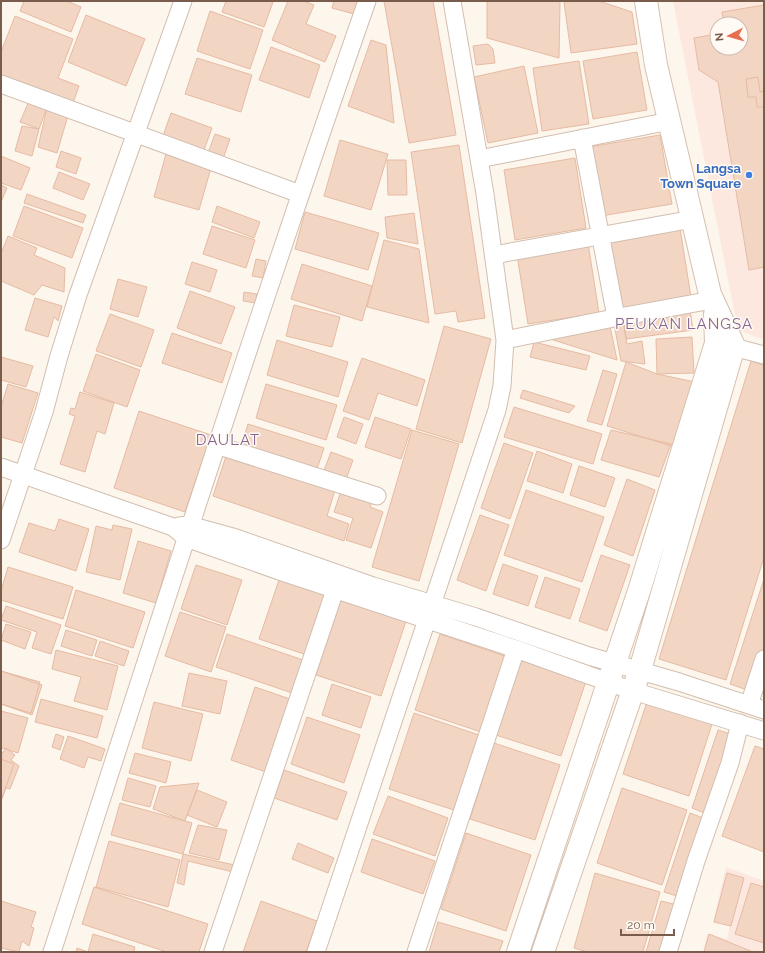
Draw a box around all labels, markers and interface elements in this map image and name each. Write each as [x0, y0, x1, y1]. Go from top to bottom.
north arrow [709, 16, 749, 56]
text: N [713, 32, 726, 42]
place label: Langsa Town Square [660, 161, 742, 191]
marker: Langsa Town Square [744, 170, 754, 180]
district label: PEUKAN LANGSA [615, 315, 753, 333]
district label: DAULAT [196, 431, 260, 449]
scale bar [621, 911, 674, 937]
text: 20 m [627, 918, 655, 932]

